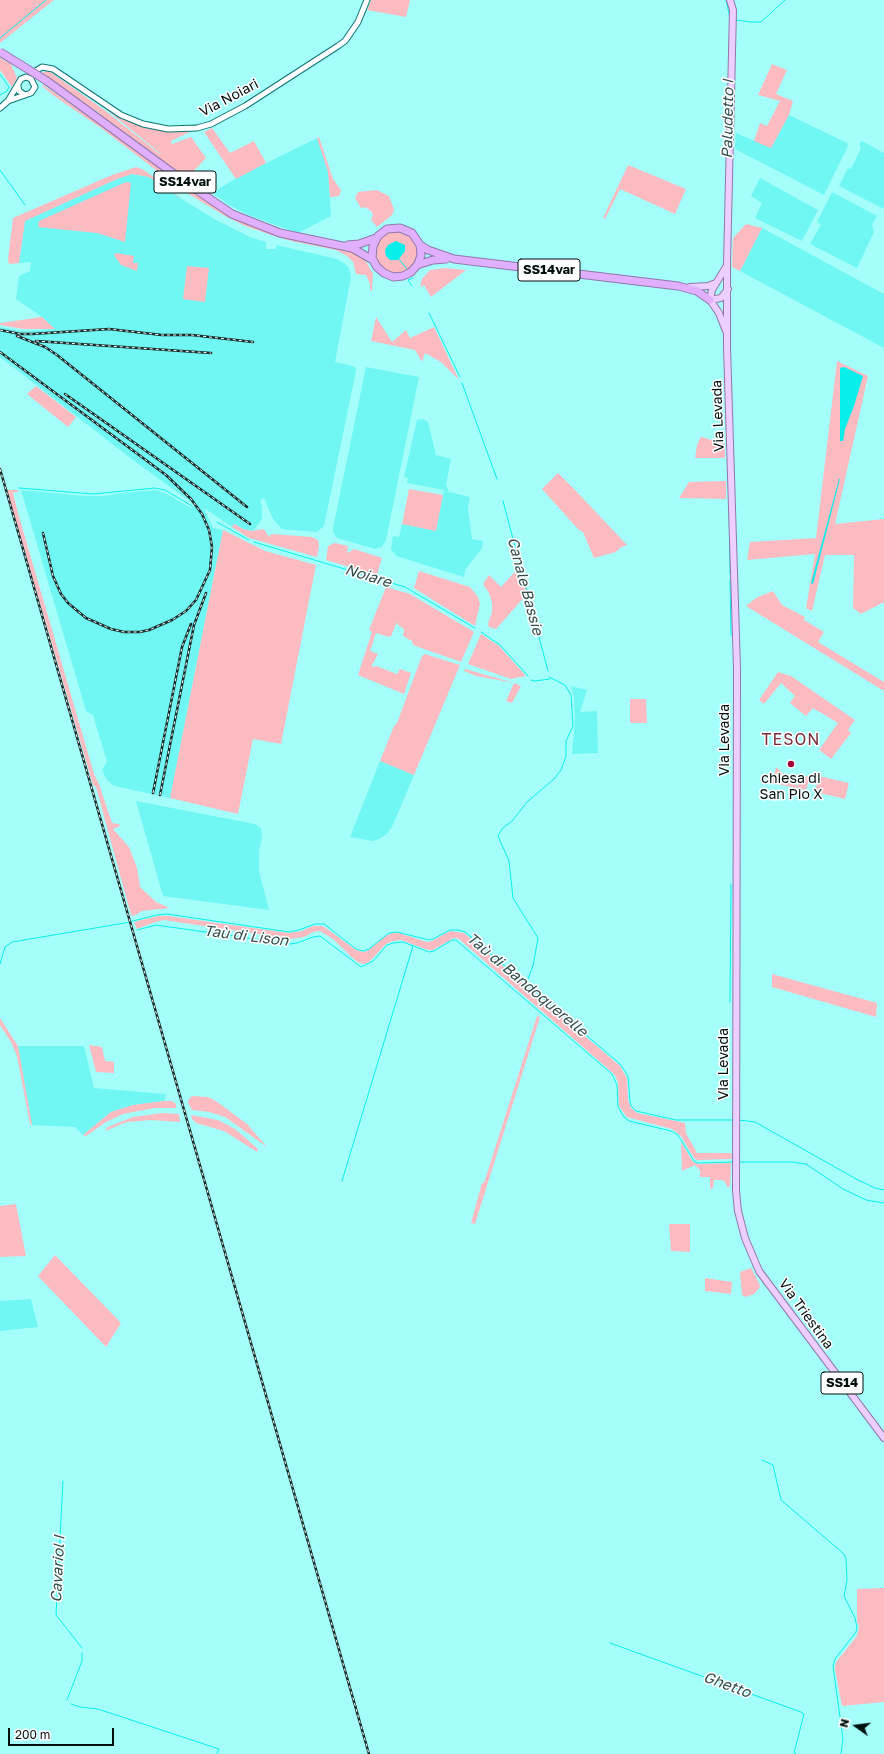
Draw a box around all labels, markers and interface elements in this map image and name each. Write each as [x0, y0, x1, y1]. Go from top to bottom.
street label: Via Noiari [197, 75, 261, 121]
water label: Paludetto I [718, 79, 738, 159]
road number: SS14var [154, 171, 216, 193]
road number: SS14var [518, 259, 580, 281]
street label: Via Levada [708, 380, 728, 452]
water label: Canale Bassie [503, 535, 547, 637]
water label: Noiare [343, 560, 393, 592]
street label: Via Levada [717, 704, 733, 776]
district label: TESON [762, 730, 820, 750]
marker: chiesa di San Pio X [786, 759, 796, 769]
place label: chiesa di San Pio X [759, 771, 823, 804]
water label: Taù di Lison [203, 922, 289, 950]
water label: Taù di Bandoquerelle [463, 929, 591, 1041]
street label: Via Levada [716, 1028, 732, 1100]
street label: Via Triestina [775, 1276, 837, 1352]
road number: SS14 [821, 1372, 863, 1394]
water label: Cavariol I [47, 1535, 69, 1603]
water label: Ghetto [701, 1668, 753, 1702]
north arrow [836, 1706, 876, 1746]
text: N [837, 1717, 851, 1729]
scale bar [10, 1720, 116, 1746]
text: 200 m [15, 1727, 50, 1742]

